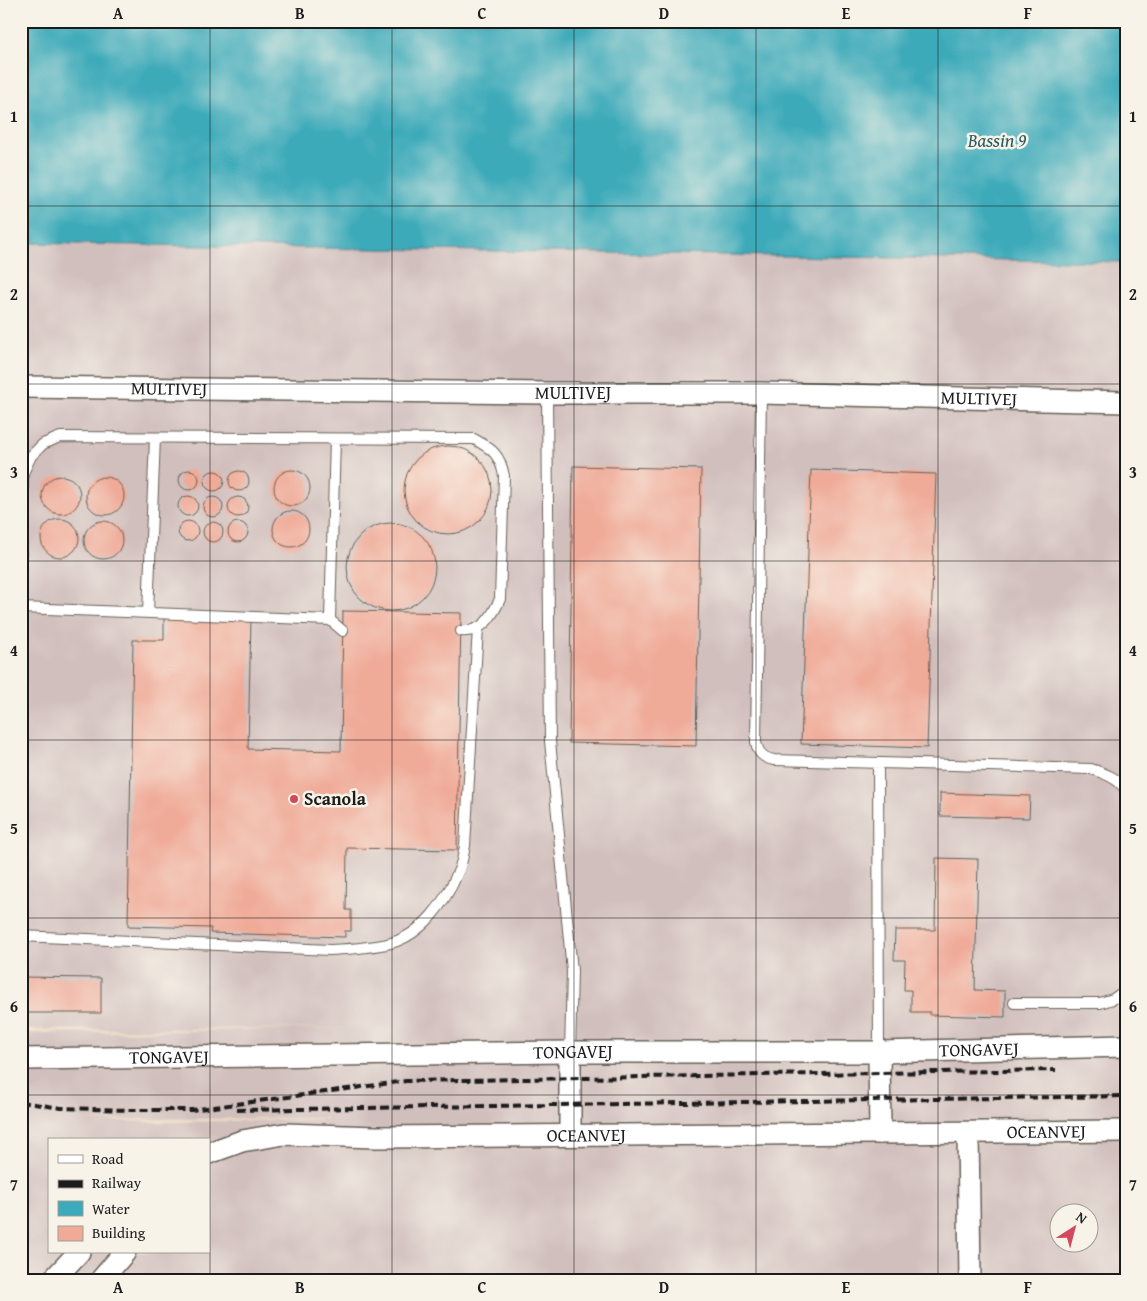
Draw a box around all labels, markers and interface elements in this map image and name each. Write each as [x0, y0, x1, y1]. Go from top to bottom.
text: A [113, 1, 124, 25]
text: B [295, 1, 305, 25]
text: C [477, 1, 487, 25]
text: D [659, 1, 669, 25]
text: E [842, 1, 851, 25]
text: F [1024, 1, 1032, 25]
text: 1 [10, 104, 18, 128]
text: 1 [1129, 104, 1137, 128]
water label: Bassin 9 [967, 126, 1026, 154]
text: 2 [10, 282, 18, 306]
text: 2 [1129, 282, 1137, 306]
street label: MULTIVEJ [131, 374, 208, 402]
street label: MULTIVEJ [535, 379, 612, 406]
street label: MULTIVEJ [940, 383, 1018, 412]
text: 3 [10, 460, 18, 484]
text: 3 [1129, 460, 1137, 484]
text: 4 [10, 638, 18, 662]
text: 4 [1129, 638, 1137, 662]
place label: Scanola [304, 785, 367, 812]
marker: Scanola [288, 793, 300, 805]
text: 5 [10, 816, 18, 840]
text: 5 [1129, 816, 1137, 840]
text: 6 [10, 994, 18, 1018]
text: 6 [1129, 994, 1137, 1018]
street label: TONGAVEJ [939, 1035, 1019, 1064]
street label: TONGAVEJ [533, 1038, 613, 1065]
street label: TONGAVEJ [129, 1043, 209, 1071]
street label: OCEANVEJ [1007, 1117, 1086, 1145]
street label: OCEANVEJ [547, 1121, 626, 1149]
legend [48, 1138, 210, 1254]
text: Road [92, 1148, 123, 1169]
text: 7 [10, 1172, 18, 1196]
text: Railway [92, 1172, 142, 1193]
text: 7 [1129, 1172, 1137, 1196]
text: Water [92, 1198, 130, 1219]
north arrow [1050, 1204, 1100, 1254]
text: N [1072, 1207, 1092, 1229]
text: Building [92, 1222, 146, 1243]
text: A [113, 1275, 124, 1299]
text: B [295, 1275, 305, 1299]
text: C [477, 1275, 487, 1299]
text: D [659, 1275, 669, 1299]
text: E [842, 1275, 851, 1299]
text: F [1024, 1275, 1032, 1299]

